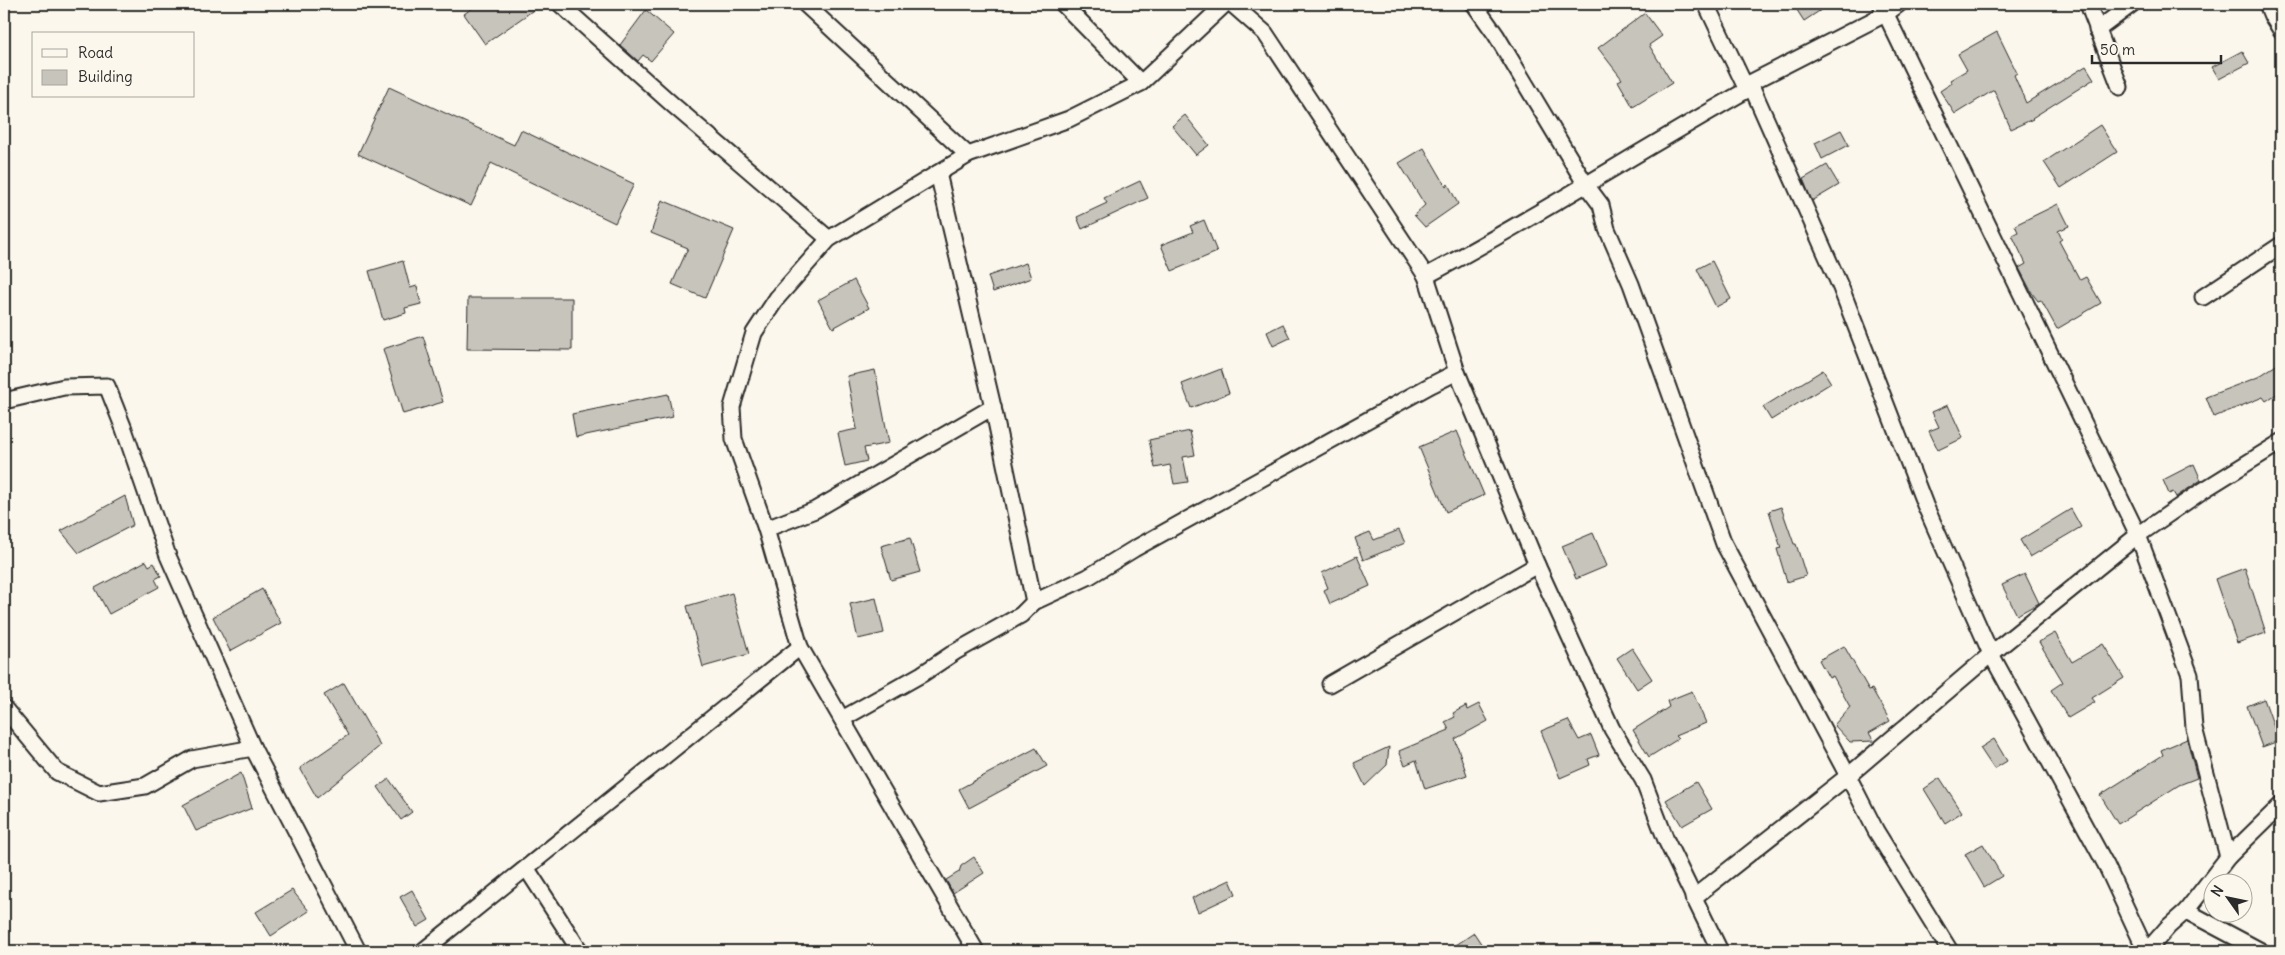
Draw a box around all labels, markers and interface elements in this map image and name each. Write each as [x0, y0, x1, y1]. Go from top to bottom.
legend [32, 32, 195, 98]
scale bar [2092, 32, 2221, 64]
text: 50 m [2100, 40, 2135, 59]
text: Road [78, 43, 113, 62]
text: Building [78, 67, 133, 86]
north arrow [2202, 872, 2252, 922]
text: N [2207, 882, 2227, 900]

